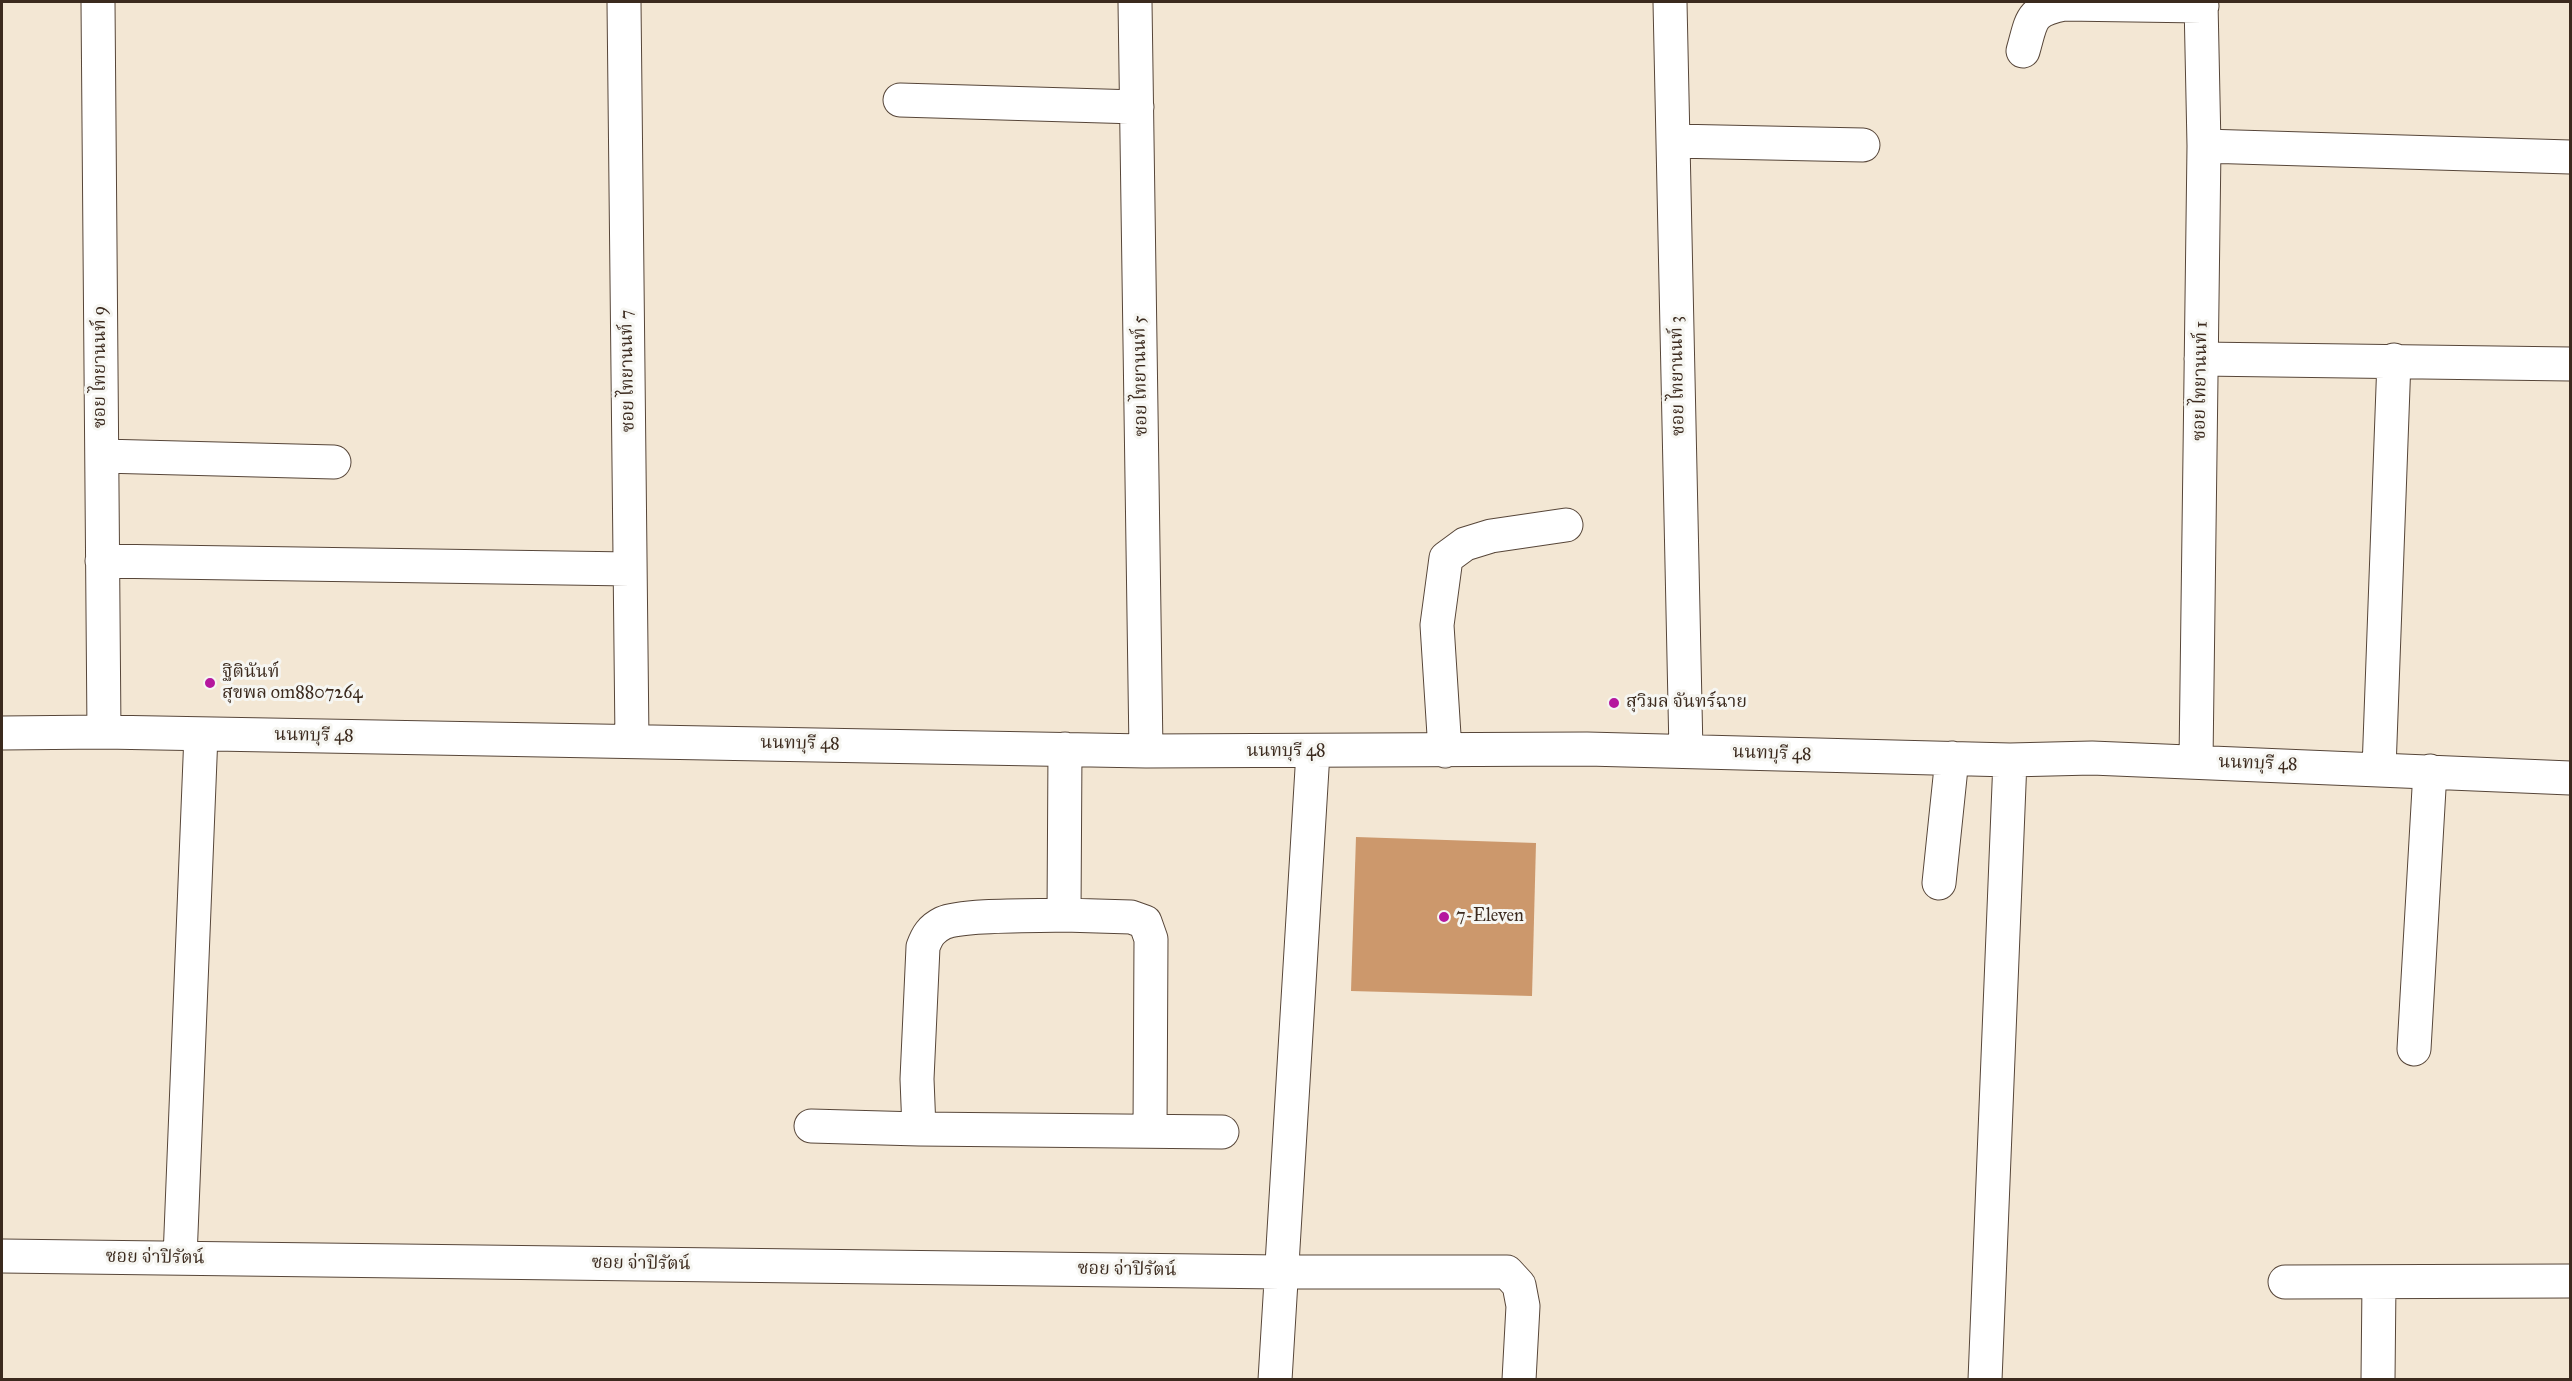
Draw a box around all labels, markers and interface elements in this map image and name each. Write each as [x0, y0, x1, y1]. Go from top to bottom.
street label: ซอย ไทยานนท์ 9 [90, 306, 112, 428]
street label: ซอย ไทยานนท์ 7 [616, 310, 640, 432]
street label: ซอย ไทยานนท์ 5 [1129, 315, 1153, 437]
street label: ซอย ไทยานนท์ 3 [1666, 316, 1690, 436]
street label: ซอย ไทยานนท์ 1 [2189, 321, 2213, 441]
place label: ฐิตินันท์ สุขพล om8807264 [222, 662, 362, 704]
marker: ฐิตินันท์ สุขพล om8807264 [203, 676, 217, 690]
place label: สุวิมล จันทร์ฉาย [1626, 692, 1747, 714]
marker: สุวิมล จันทร์ฉาย [1607, 696, 1621, 710]
street label: นนทบุรี 48 [274, 725, 354, 747]
street label: นนทบุรี 48 [760, 733, 840, 755]
street label: นนทบุรี 48 [1246, 741, 1326, 763]
street label: นนทบุรี 48 [1732, 742, 1812, 766]
street label: นนทบุรี 48 [2218, 752, 2298, 776]
place label: 7-Eleven [1456, 906, 1524, 928]
marker: 7-Eleven [1437, 910, 1451, 924]
street label: ซอย จ่าปิรัตน์ [105, 1246, 205, 1270]
street label: ซอย จ่าปิรัตน์ [591, 1252, 691, 1276]
street label: ซอย จ่าปิรัตน์ [1077, 1258, 1177, 1282]

